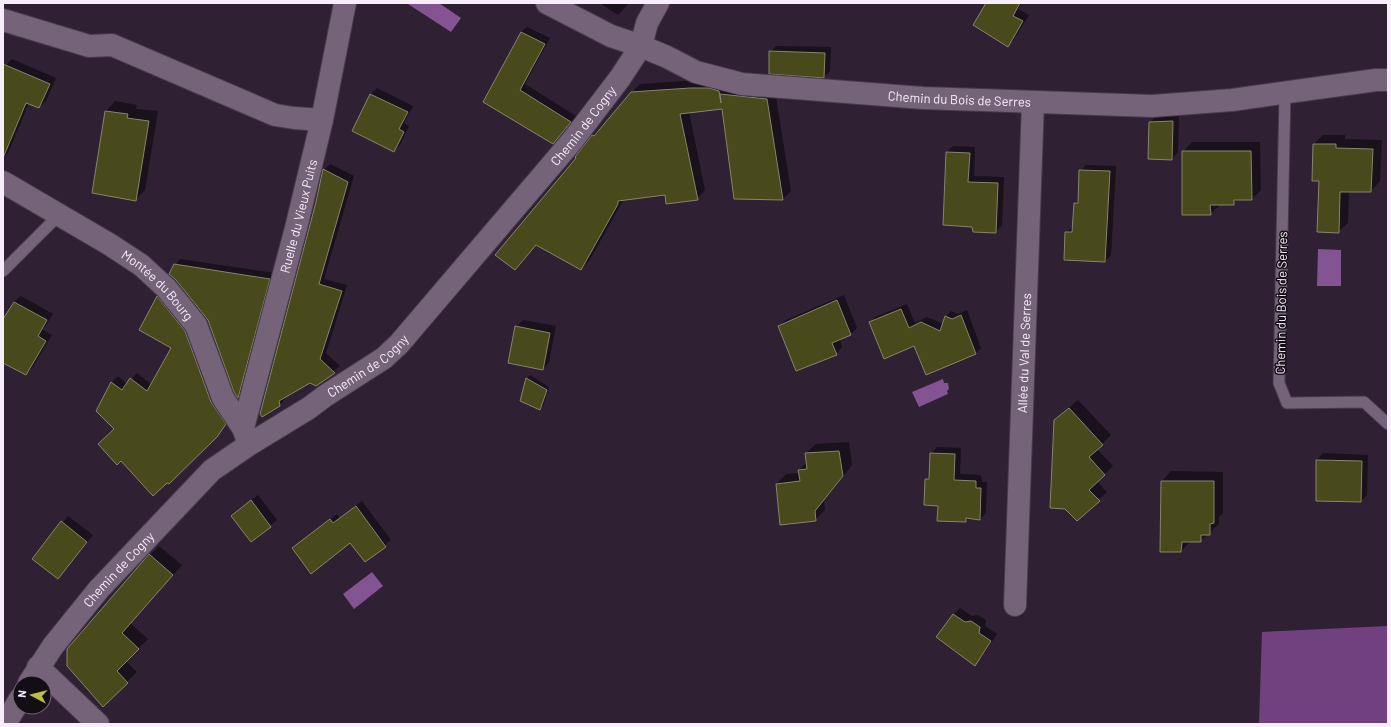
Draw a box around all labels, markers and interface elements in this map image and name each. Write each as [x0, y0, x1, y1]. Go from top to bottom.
street label: Chemin de Cogny [547, 82, 619, 169]
street label: Chemin du Bois de Serres [887, 87, 1031, 110]
street label: Ruelle du Vieux Puits [276, 158, 320, 275]
street label: Chemin du Bois de Serres [1272, 231, 1290, 375]
street label: Montée du Bourg [119, 247, 197, 324]
street label: Allée du Val de Serres [1014, 293, 1034, 413]
street label: Chemin de Cogny [324, 331, 412, 401]
street label: Chemin de Cogny [80, 528, 157, 610]
north arrow [12, 675, 52, 715]
text: N [15, 689, 28, 698]

